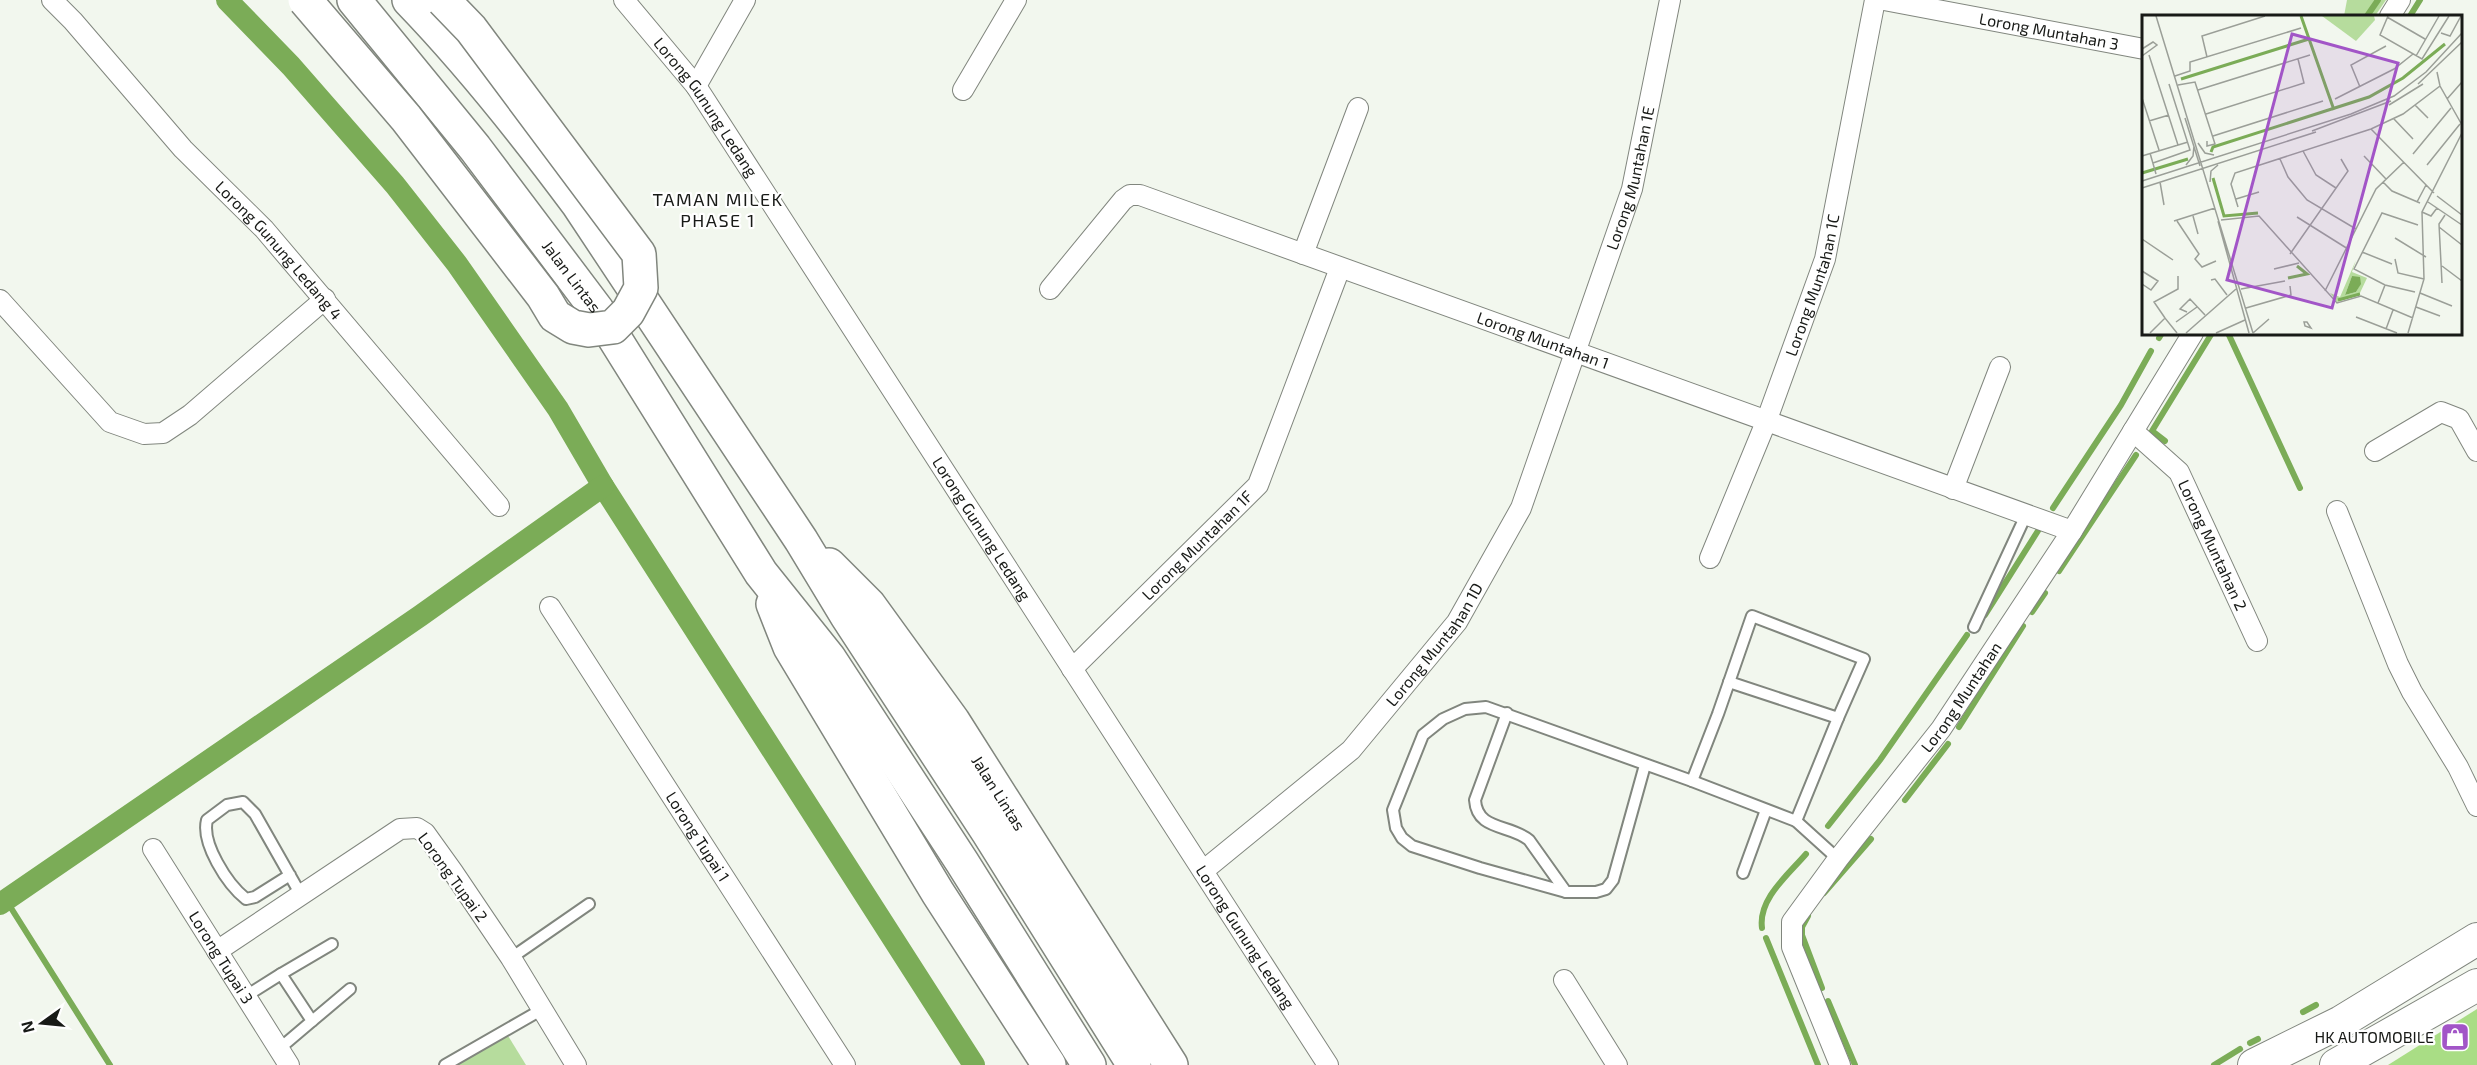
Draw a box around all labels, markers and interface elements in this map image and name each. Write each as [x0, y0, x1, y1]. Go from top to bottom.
street label: Lorong Muntahan 3 [1978, 8, 2121, 53]
inset map [2142, 15, 2462, 334]
street label: Lorong Gunung Ledang [650, 33, 762, 180]
street label: Lorong Muntahan 1E [1602, 104, 1657, 252]
street label: Lorong Gunung Ledang 4 [212, 177, 347, 323]
district label: TAMAN MILEK PHASE 1 [652, 188, 784, 231]
street label: Lorong Muntahan 1C [1781, 212, 1843, 359]
street label: Jalan Lintas [539, 236, 605, 316]
street label: Lorong Muntahan 1 [1474, 307, 1612, 372]
street label: Lorong Gunung Ledang [929, 453, 1035, 604]
street label: Lorong Muntahan 2 [2175, 476, 2251, 613]
street label: Lorong Muntahan 1F [1138, 486, 1256, 604]
street label: Lorong Muntahan 1D [1382, 579, 1486, 710]
street label: Lorong Muntahan [1916, 638, 2005, 756]
street label: Jalan Lintas [968, 752, 1030, 834]
street label: Lorong Tupai 1 [662, 788, 734, 885]
street label: Lorong Tupai 2 [415, 828, 492, 925]
street label: Lorong Gunung Ledang [1193, 861, 1299, 1012]
street label: Lorong Tupai 3 [185, 907, 258, 1007]
north arrow [12, 993, 72, 1053]
text: N [16, 1019, 38, 1035]
shop icon: HK AUTOMOBILE [2439, 1021, 2471, 1053]
place label: HK AUTOMOBILE [2315, 1027, 2434, 1046]

